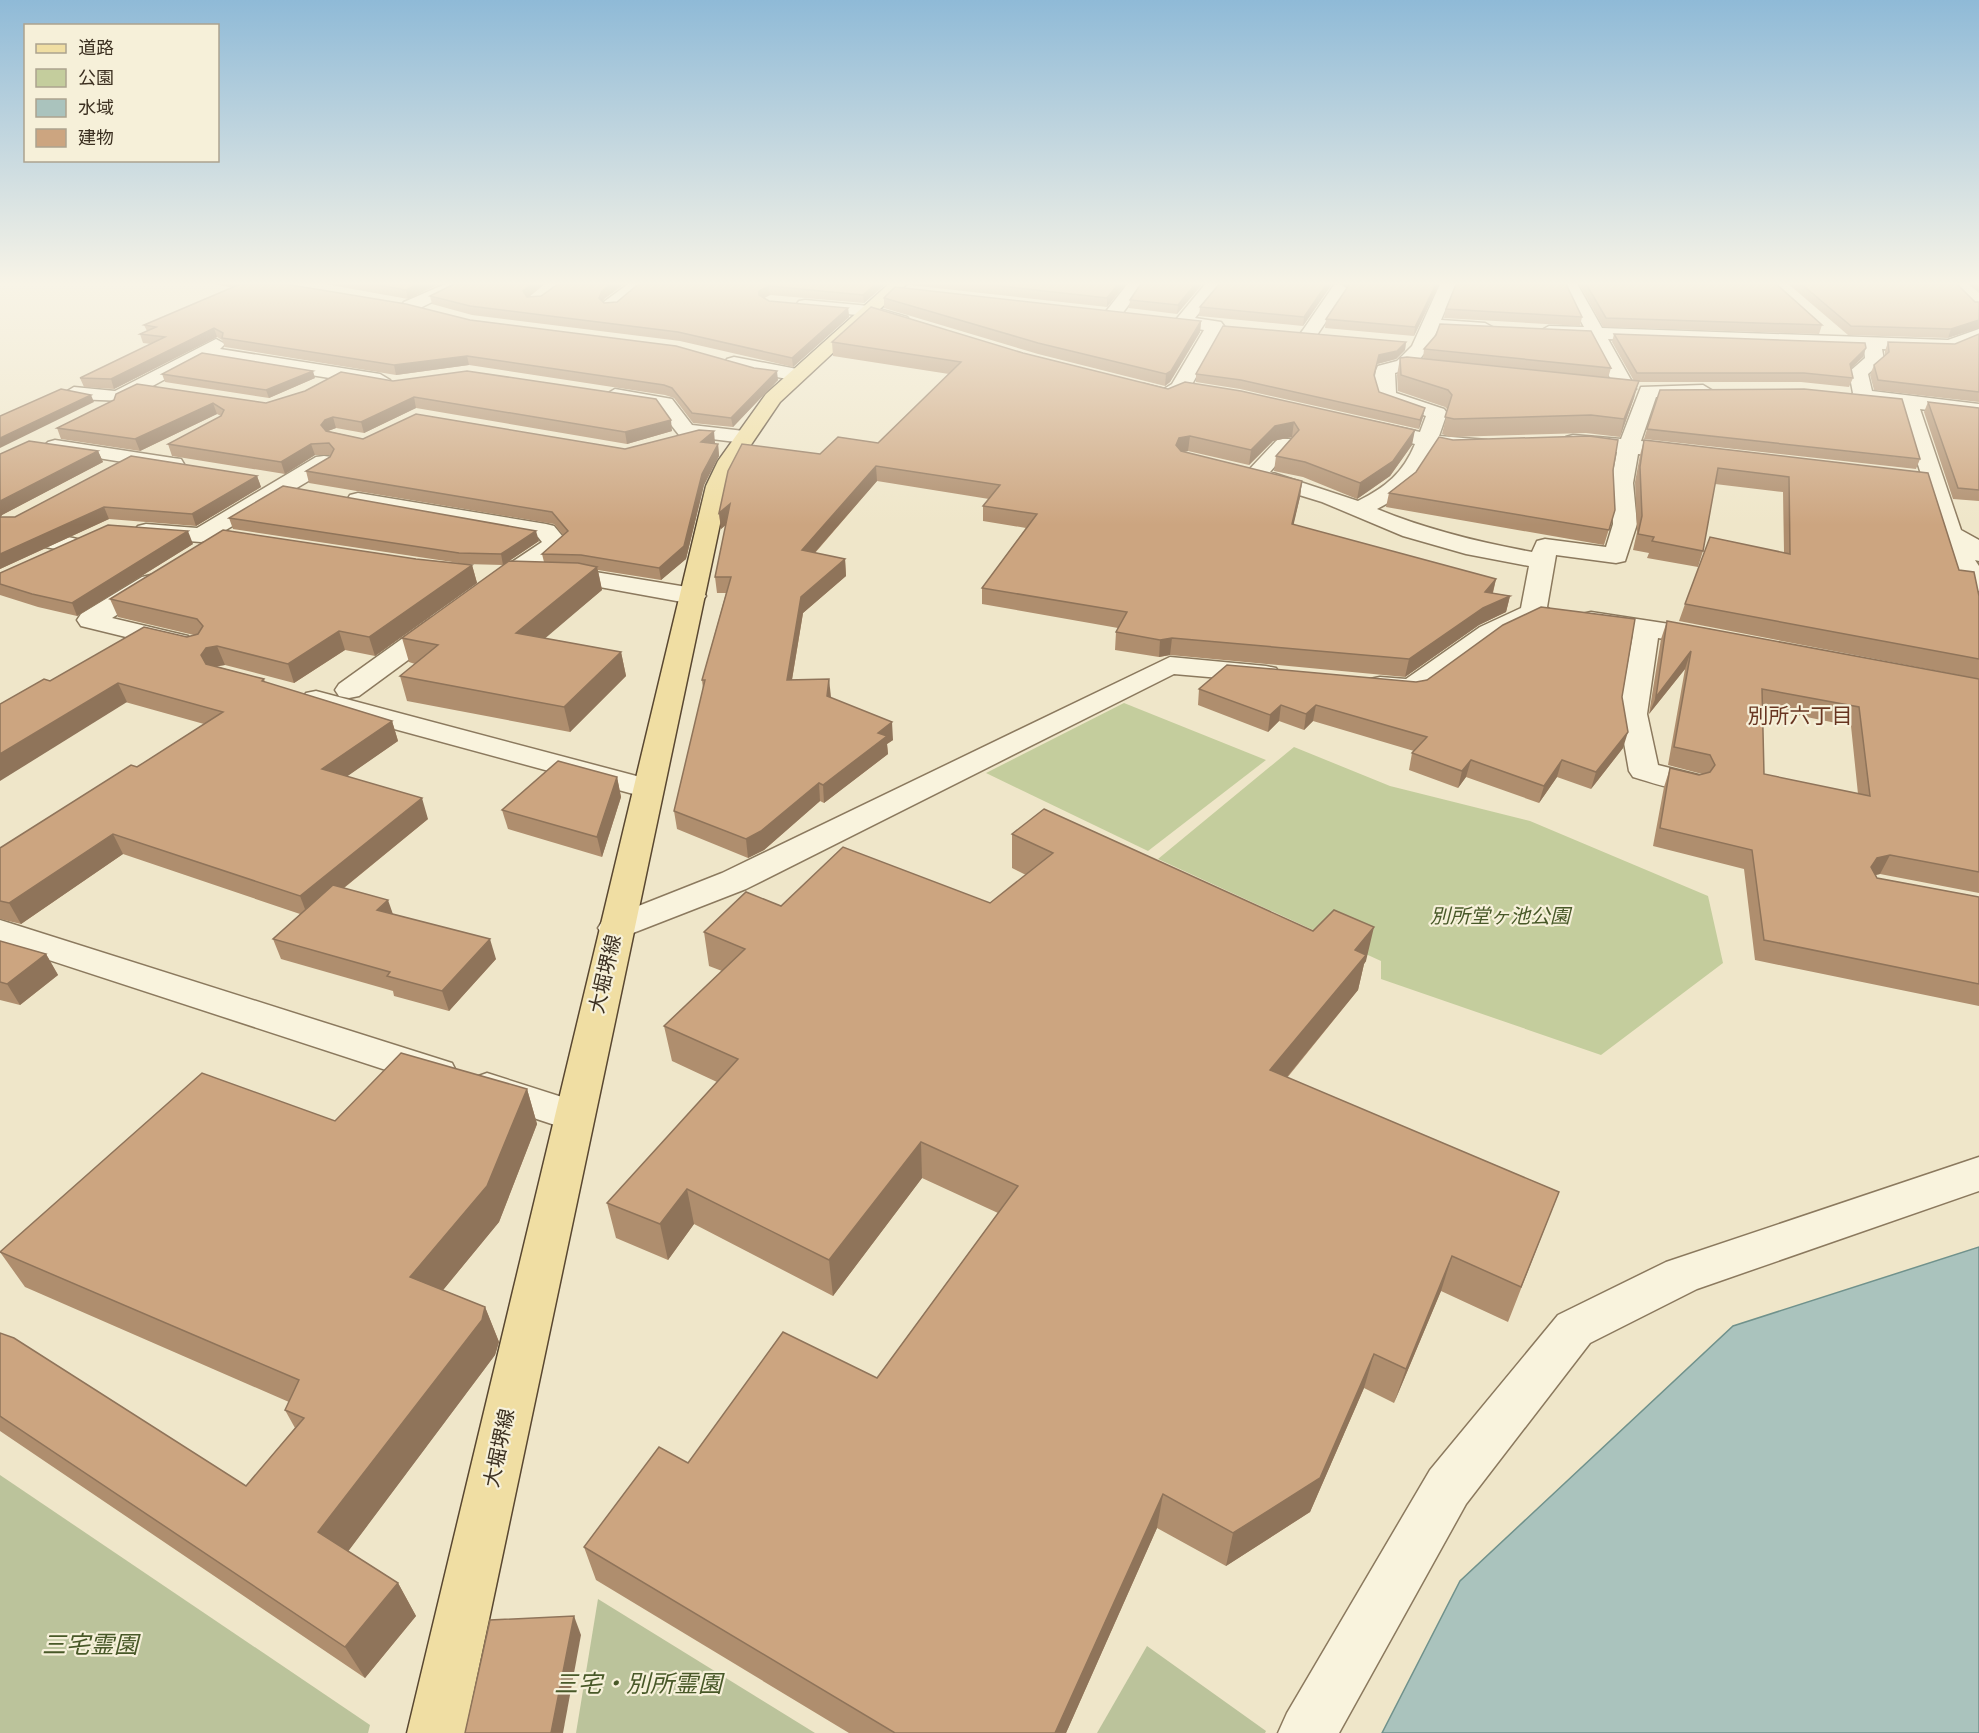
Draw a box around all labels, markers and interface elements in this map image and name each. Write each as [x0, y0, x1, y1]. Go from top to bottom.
legend [24, 24, 219, 162]
text: 道路 [78, 35, 114, 60]
text: 公園 [78, 65, 114, 90]
text: 水域 [78, 95, 114, 120]
text: 建物 [78, 125, 114, 150]
district label: 別所六丁目 [1748, 701, 1853, 730]
park label: 別所堂ヶ池公園 [1430, 902, 1573, 930]
street label: 大堀堺線 [582, 932, 628, 1016]
street label: 大堀堺線 [477, 1406, 521, 1490]
park label: 三宅霊園 [42, 1628, 141, 1661]
park label: 三宅・別所霊園 [554, 1667, 725, 1700]

